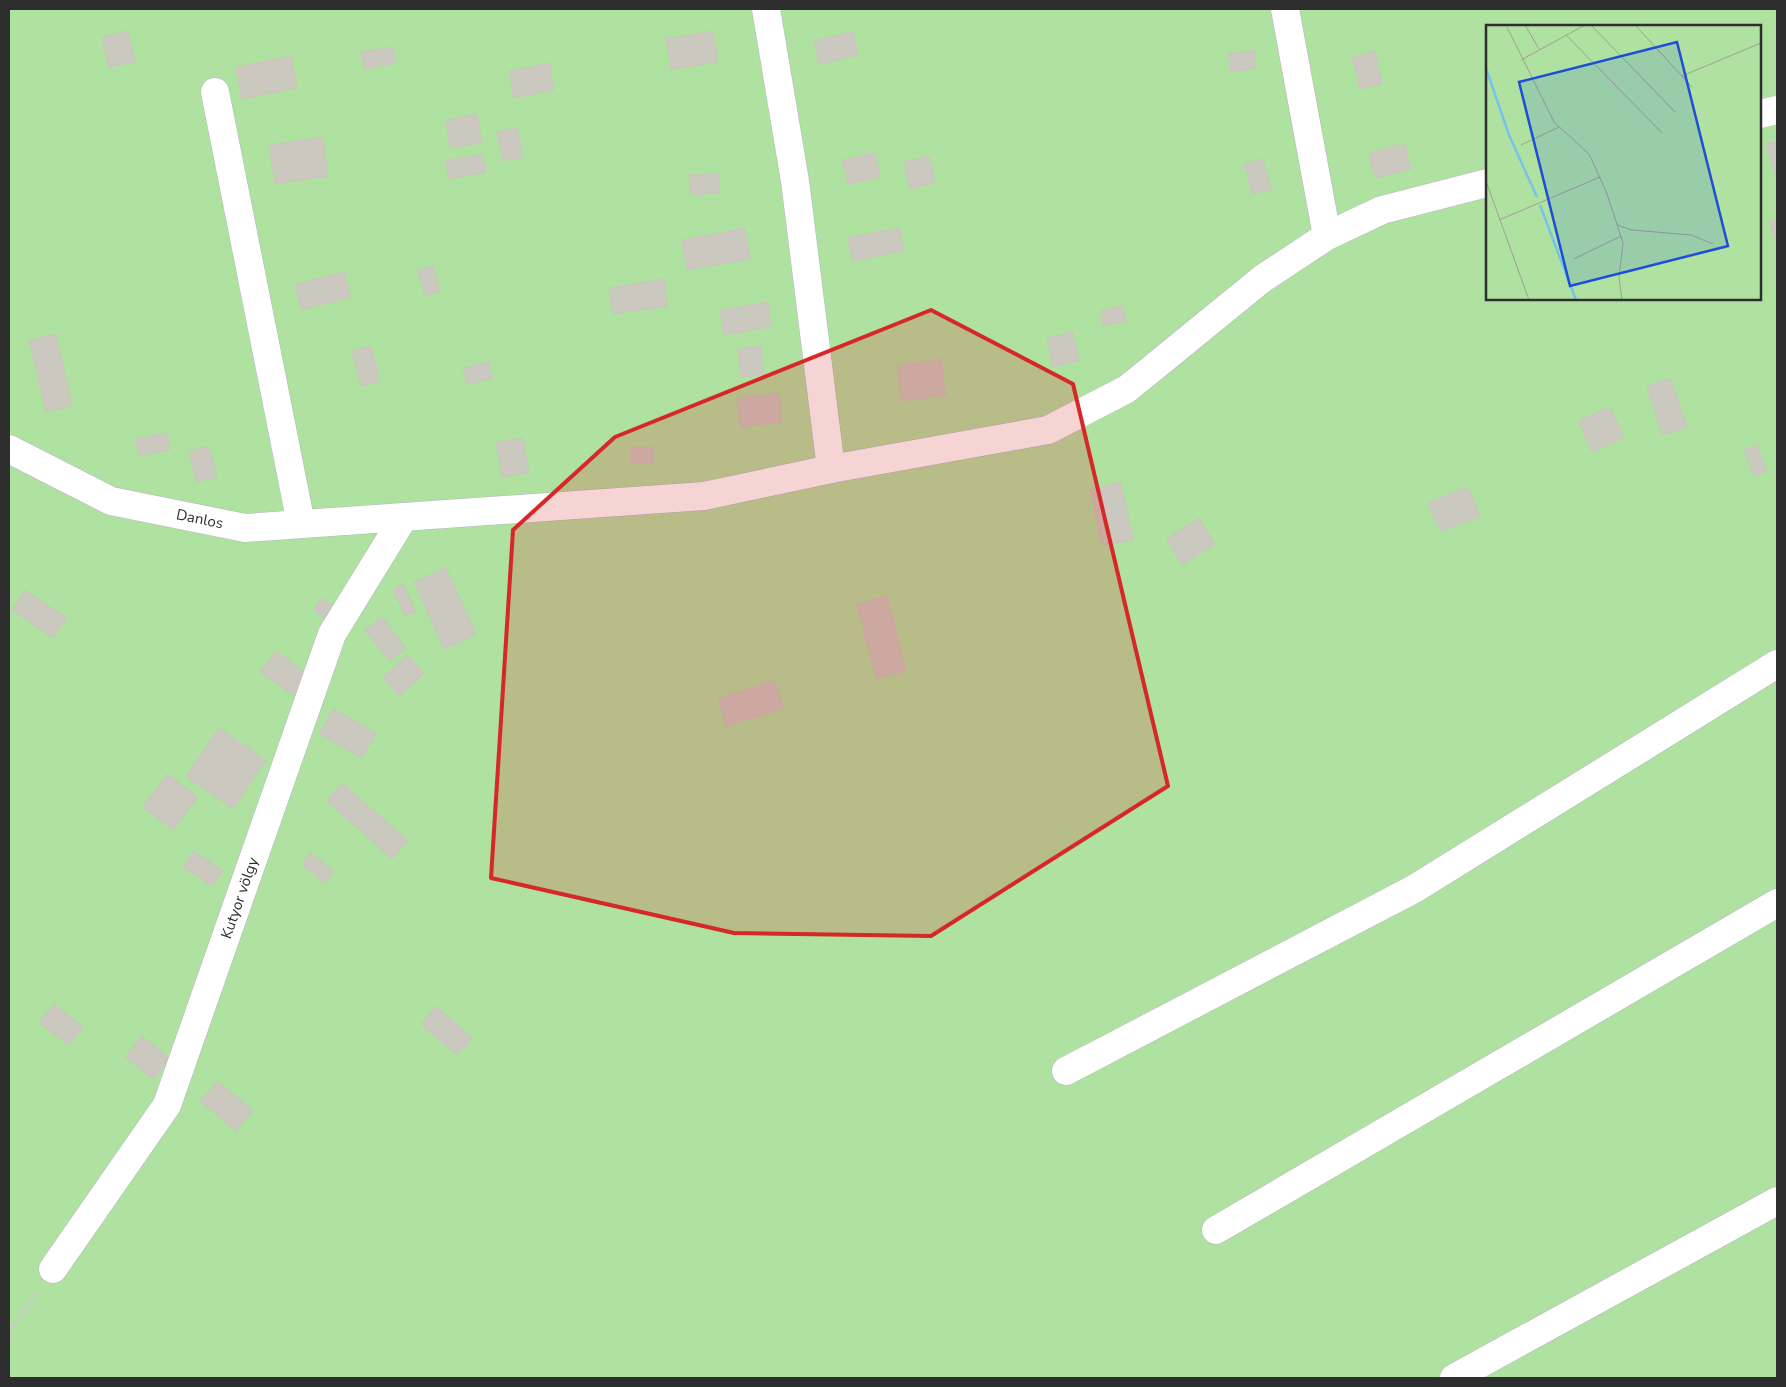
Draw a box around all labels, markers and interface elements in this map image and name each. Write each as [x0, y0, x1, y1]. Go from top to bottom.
inset map [1486, 25, 1761, 300]
street label: Danlos [174, 504, 225, 533]
street label: Kutyor völgy [216, 854, 263, 942]

